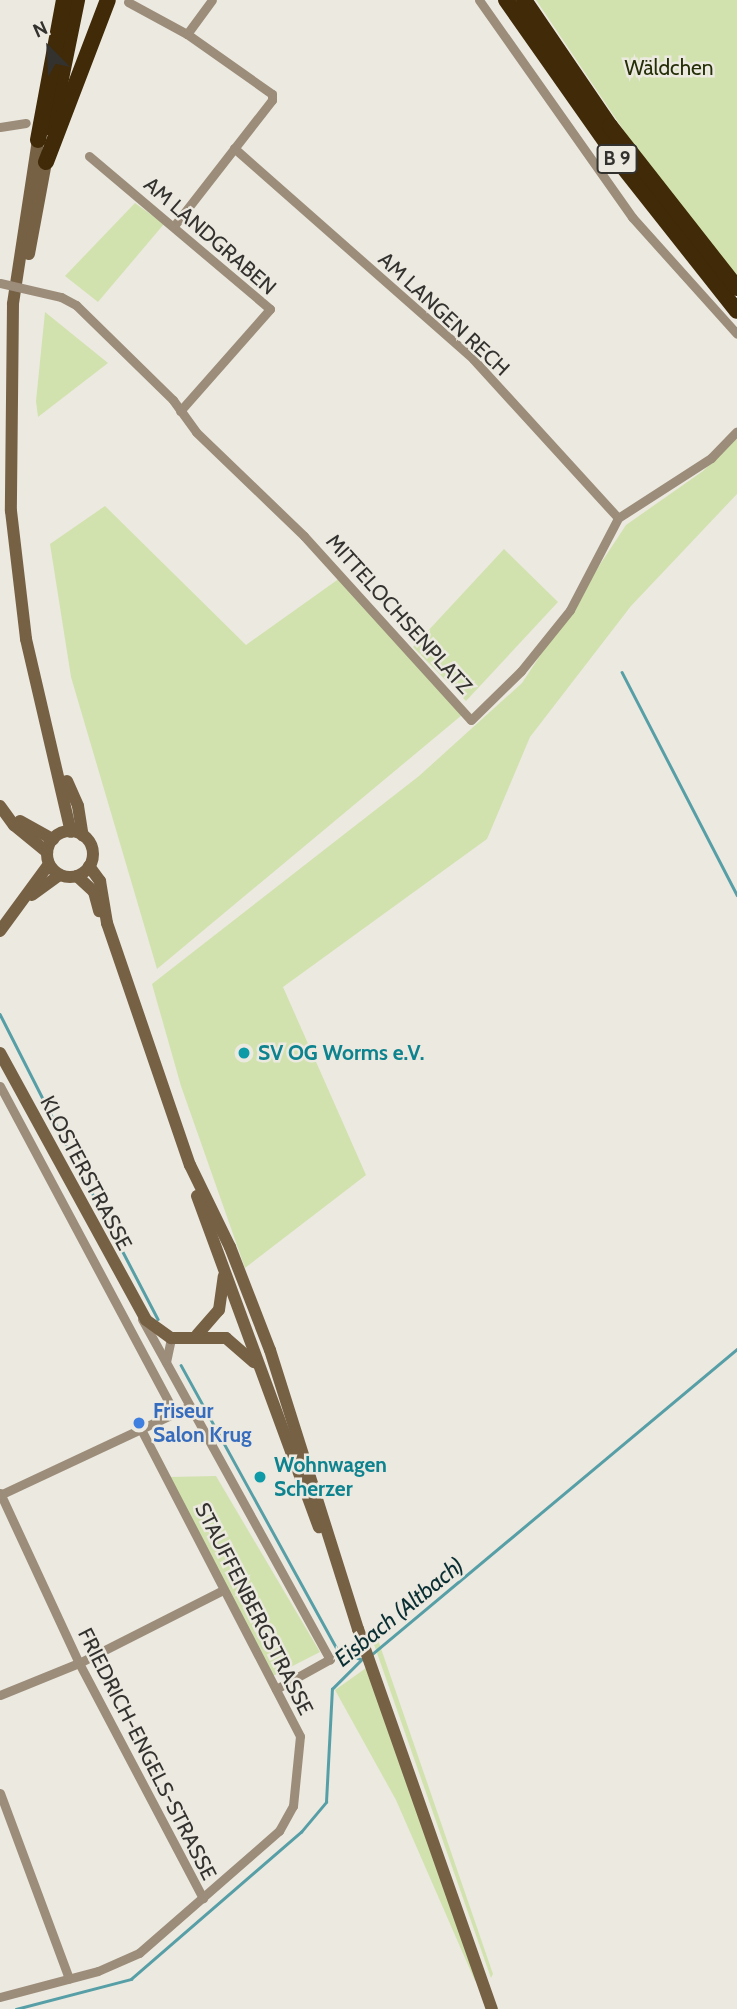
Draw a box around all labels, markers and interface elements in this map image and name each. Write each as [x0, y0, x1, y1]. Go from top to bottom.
north arrow [14, 14, 84, 84]
text: N [29, 16, 51, 43]
park label: Wäldchen [624, 55, 714, 81]
road number: B 9 [596, 144, 638, 174]
street label: AM LANDGRABEN [139, 172, 281, 300]
street label: AM LANGEN RECH [373, 247, 515, 381]
street label: MITTELOCHSENPLATZ [321, 529, 477, 699]
place label: SV OG Worms e.V. [258, 1040, 424, 1066]
marker: SV OG Worms e.V. [236, 1045, 252, 1061]
street label: KLOSTERSTRASSE [35, 1092, 137, 1254]
place label: Friseur Salon Krug [153, 1398, 252, 1448]
marker: Friseur Salon Krug [131, 1415, 147, 1431]
place label: Wohnwagen Scherzer [274, 1452, 387, 1502]
marker: Wohnwagen Scherzer [252, 1469, 268, 1485]
street label: STAUFFENBERGSTRASSE [190, 1499, 318, 1719]
water label: Eisbach (Altbach) [329, 1552, 469, 1672]
street label: FRIEDRICH-ENGELS-STRASSE [72, 1624, 222, 1884]

